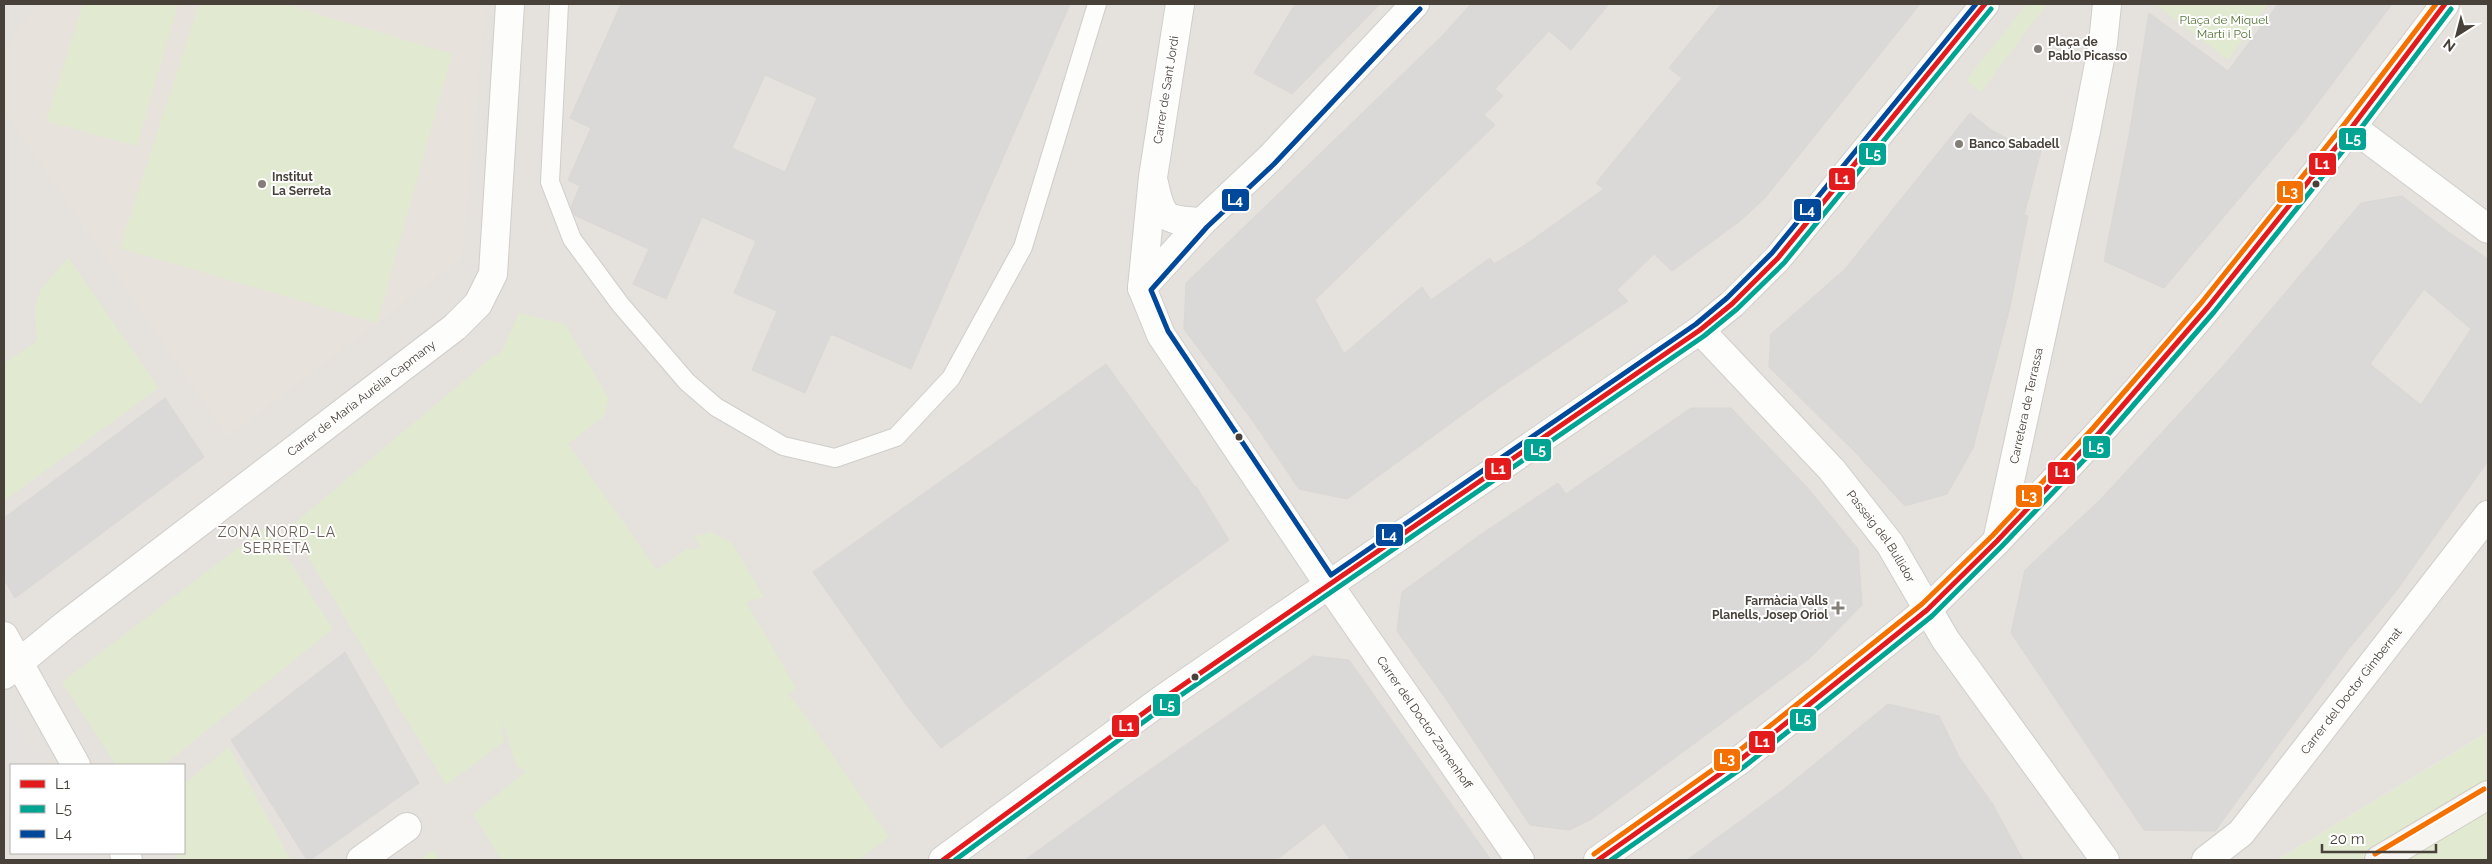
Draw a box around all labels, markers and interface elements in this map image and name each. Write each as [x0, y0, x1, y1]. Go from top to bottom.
north arrow [2432, 10, 2482, 60]
park label: Plaça de Miquel Martí i Pol [2179, 13, 2269, 41]
street label: Carrer de Sant Jordi [1151, 35, 1181, 145]
place label: Plaça de Pablo Picasso [2048, 35, 2127, 63]
text: N [2440, 36, 2458, 55]
marker: Plaça de Pablo Picasso [2032, 43, 2044, 55]
line badge: L5 [2338, 127, 2367, 151]
text: L5 [2345, 131, 2361, 147]
place label: Banco Sabadell [1969, 137, 2060, 151]
marker: Banco Sabadell [1953, 138, 1965, 150]
line badge: L5 [1858, 142, 1887, 166]
text: L5 [1865, 146, 1881, 162]
line badge: L1 [2308, 152, 2337, 176]
text: L1 [2314, 156, 2330, 172]
line badge: L1 [1828, 167, 1856, 191]
place label: Institut La Serreta [272, 170, 331, 198]
text: L1 [1834, 171, 1850, 187]
marker: Institut La Serreta [256, 178, 268, 190]
unlabelled marker [2311, 179, 2321, 189]
line badge: L3 [2276, 180, 2304, 204]
text: L3 [2282, 184, 2298, 200]
line badge: L4 [1221, 188, 1250, 212]
text: L4 [1227, 192, 1243, 208]
line badge: L4 [1793, 198, 1822, 222]
text: L4 [1799, 202, 1815, 218]
street label: Carrer de Maria Aurèlia Capmany [285, 337, 439, 459]
street label: Carretera de Terrassa [2007, 347, 2046, 465]
unlabelled marker [1234, 432, 1244, 442]
line badge: L5 [2082, 435, 2111, 459]
line badge: L5 [1523, 438, 1552, 462]
text: L5 [2088, 439, 2104, 455]
text: L5 [1530, 442, 1546, 458]
line badge: L1 [1484, 457, 1512, 481]
text: L1 [1490, 461, 1506, 477]
line badge: L1 [2047, 461, 2076, 485]
text: L1 [2054, 464, 2070, 480]
line badge: L3 [2015, 484, 2043, 508]
street label: Passeig del Bullidor [1844, 488, 1918, 586]
text: L3 [2021, 488, 2037, 504]
line badge: L4 [1375, 523, 1404, 547]
district label: ZONA NORD-LA SERRETA [218, 524, 336, 556]
text: L4 [1381, 527, 1397, 543]
place label: Farmàcia Valls Planells, Josep Oriol [1712, 594, 1828, 622]
marker: Farmàcia Valls Planells, Josep Oriol [1832, 602, 1844, 614]
street label: Carrer del Doctor Gimbernat [2298, 625, 2405, 757]
street label: Carrer del Doctor Zamenhoff [1374, 654, 1476, 792]
unlabelled marker [1190, 672, 1200, 682]
line badge: L5 [1152, 693, 1181, 717]
text: L5 [1159, 697, 1175, 713]
line badge: L5 [1789, 708, 1817, 732]
text: L5 [1795, 711, 1811, 727]
line badge: L1 [1111, 714, 1140, 738]
text: L1 [1118, 718, 1134, 734]
line badge: L1 [1748, 730, 1776, 754]
text: L1 [1754, 734, 1770, 750]
line badge: L3 [1713, 748, 1741, 772]
text: L3 [1719, 751, 1735, 767]
legend [10, 764, 185, 854]
text: L1 [55, 775, 71, 793]
text: L5 [55, 800, 72, 818]
scale bar [2322, 822, 2436, 854]
text: L4 [55, 825, 72, 843]
text: 20 m [2330, 830, 2365, 848]

